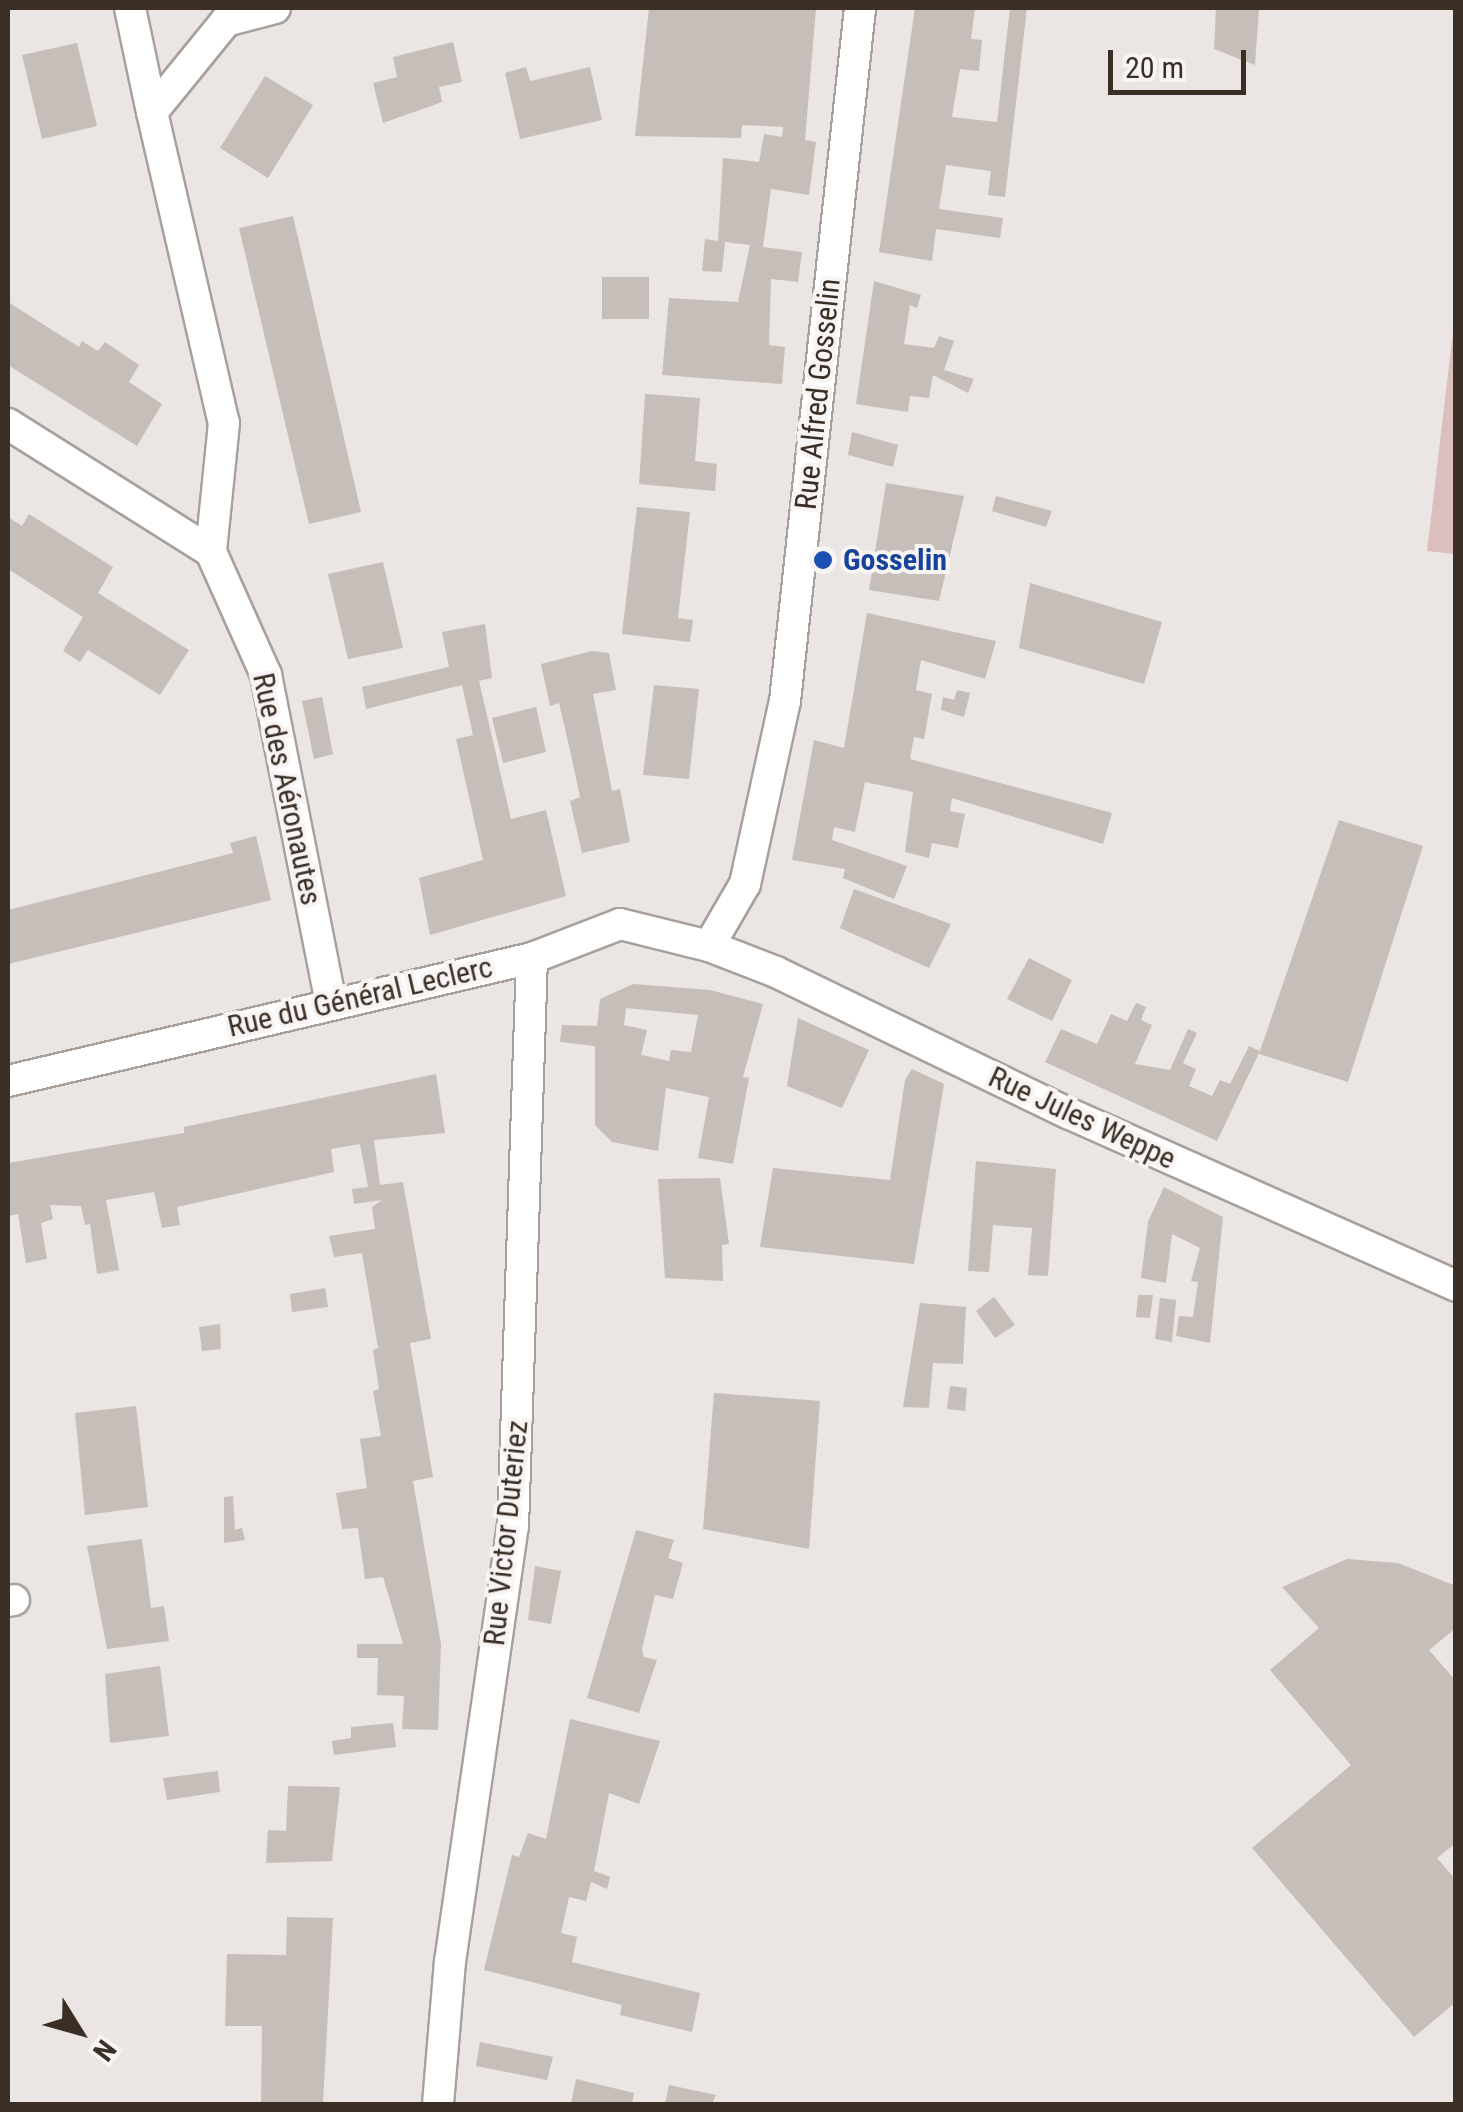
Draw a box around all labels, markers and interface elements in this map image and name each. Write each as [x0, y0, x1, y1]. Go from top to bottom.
scale bar [1113, 30, 1250, 92]
text: 20 m [1125, 50, 1184, 85]
street label: Rue Alfred Gosselin [788, 277, 848, 511]
place label: Gosselin [843, 542, 947, 578]
marker: Gosselin [812, 549, 834, 571]
street label: Rue des Aéronautes [245, 670, 329, 908]
street label: Rue du Général Leclerc [224, 949, 496, 1045]
street label: Rue Jules Weppe [983, 1059, 1181, 1177]
street label: Rue Victor Duteriez [476, 1419, 536, 1647]
north arrow [30, 1982, 130, 2082]
text: N [86, 2034, 123, 2067]

